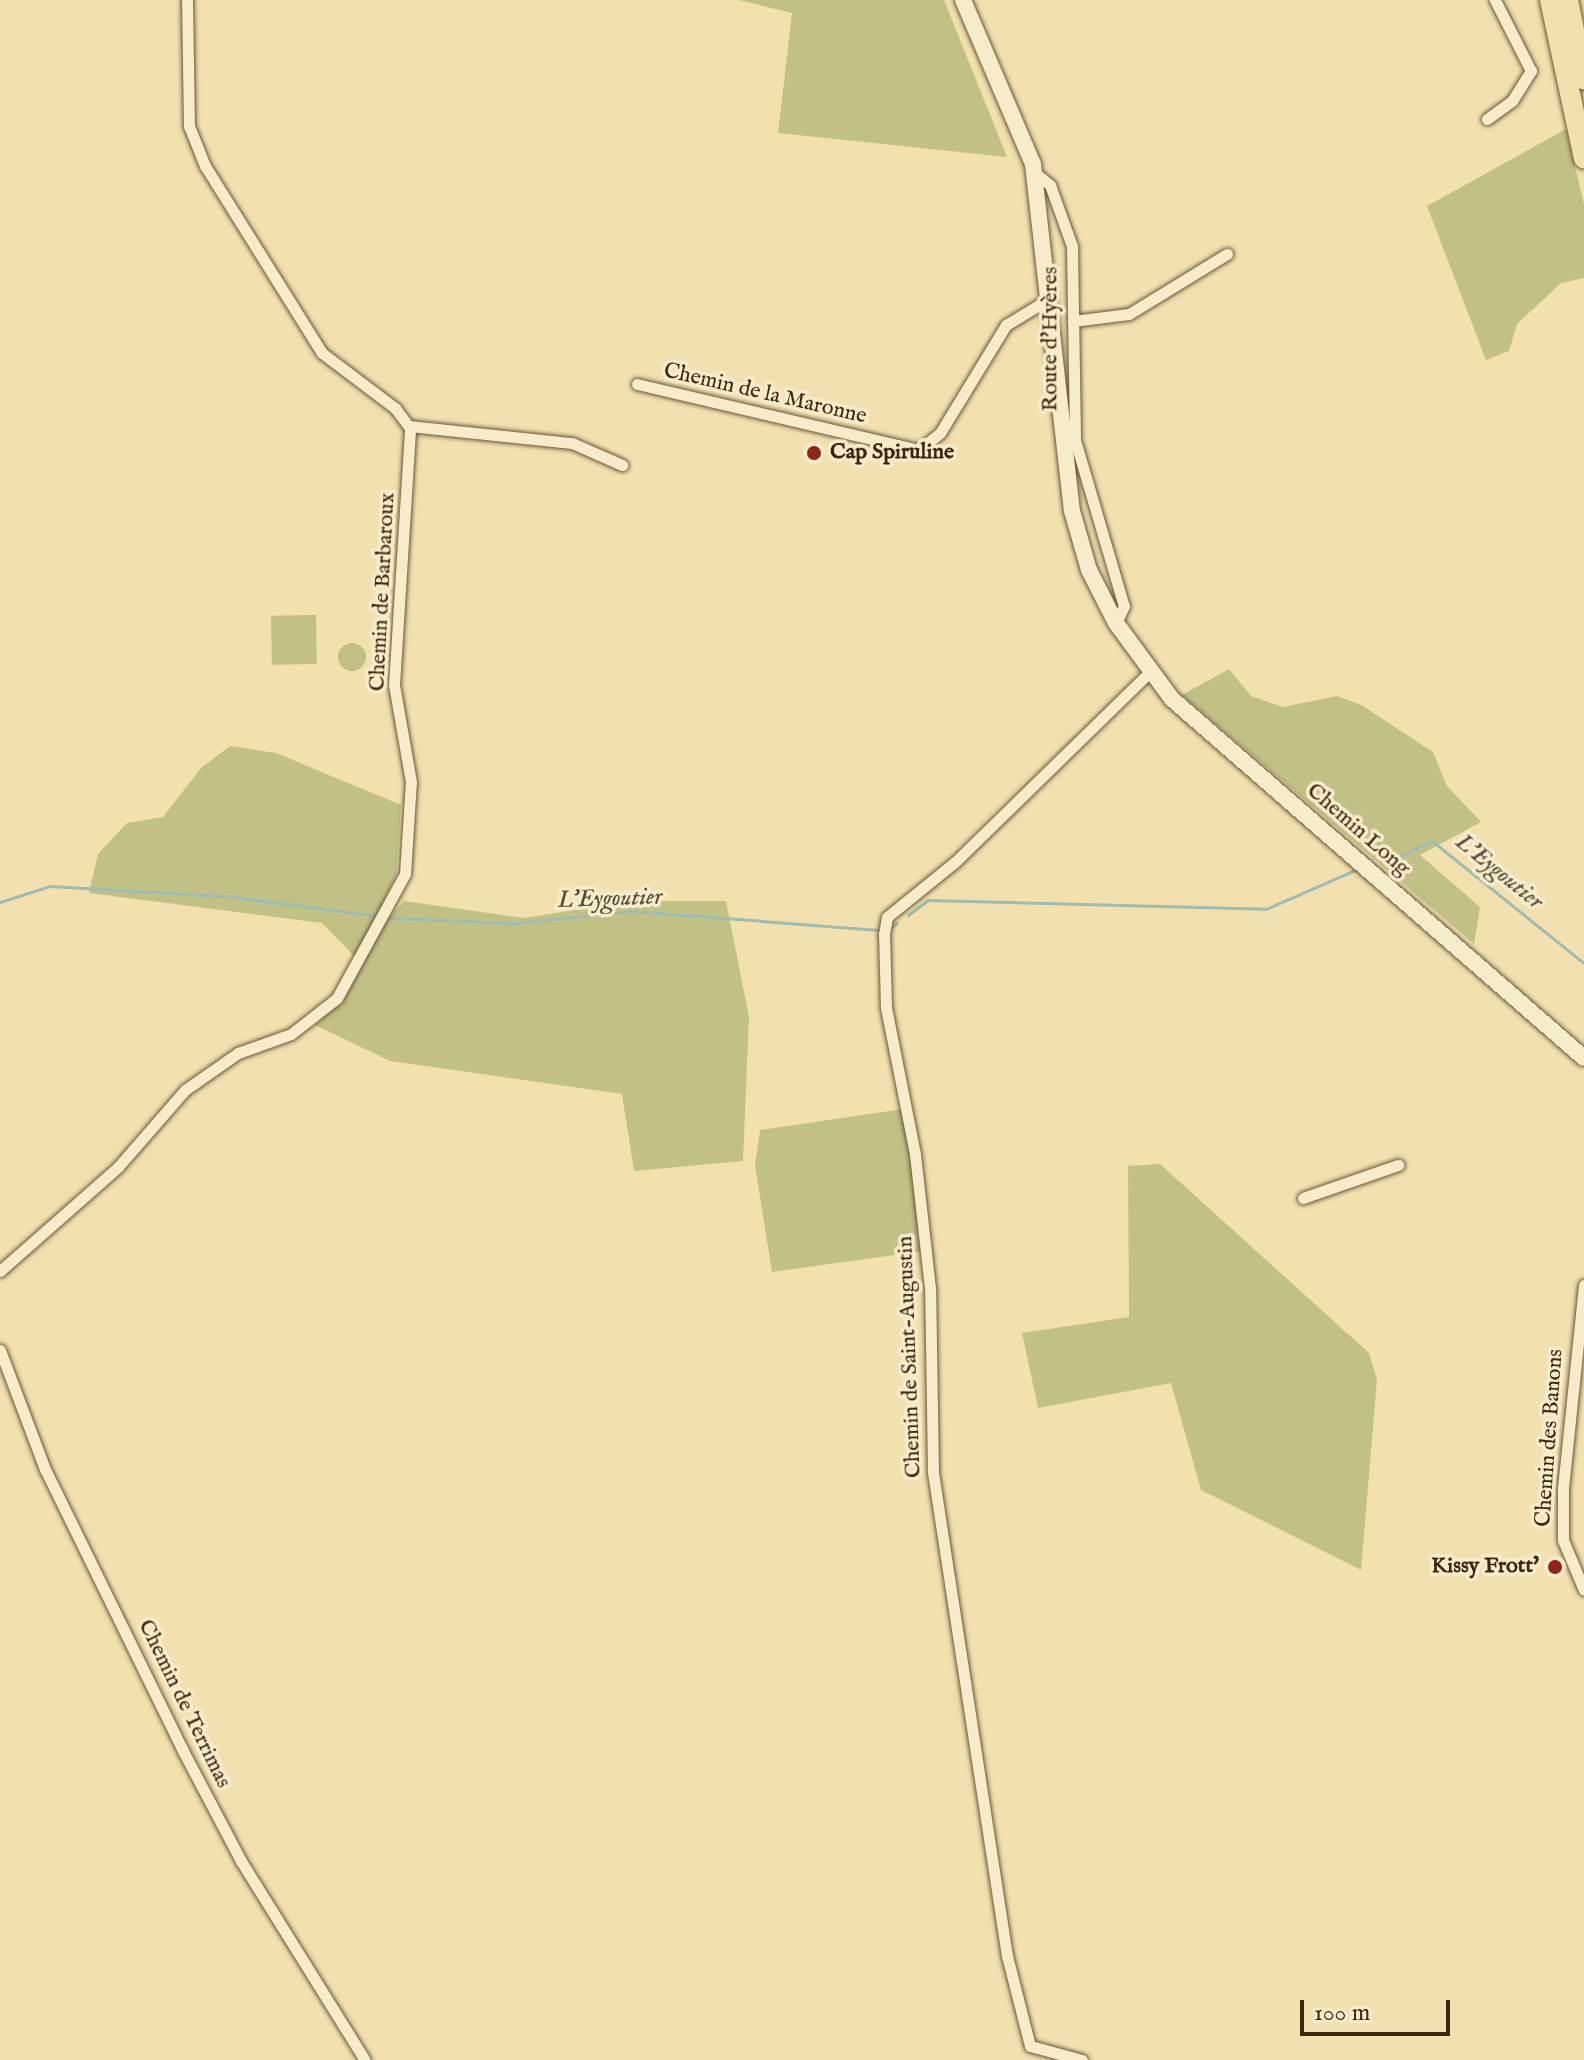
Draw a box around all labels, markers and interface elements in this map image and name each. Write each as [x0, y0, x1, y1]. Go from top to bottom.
street label: Route d'Hyères [1038, 266, 1064, 412]
street label: Chemin de la Maronne [661, 358, 869, 430]
place label: Cap Spiruline [830, 440, 954, 466]
marker: Cap Spiruline [805, 444, 823, 462]
street label: Chemin de Barbaroux [365, 492, 401, 692]
street label: Chemin Long [1301, 778, 1415, 882]
water label: L'Eygoutier [1449, 828, 1549, 916]
water label: L'Eygoutier [557, 883, 663, 915]
street label: Chemin de Saint-Augustin [893, 1236, 927, 1478]
street label: Chemin des Banons [1531, 1348, 1569, 1528]
place label: Kissy Frott' [1431, 1554, 1539, 1580]
marker: Kissy Frott' [1546, 1558, 1564, 1576]
street label: Chemin de Terrimas [132, 1616, 236, 1792]
scale bar [1304, 1984, 1454, 2034]
text: 100 m [1314, 1998, 1370, 2029]

